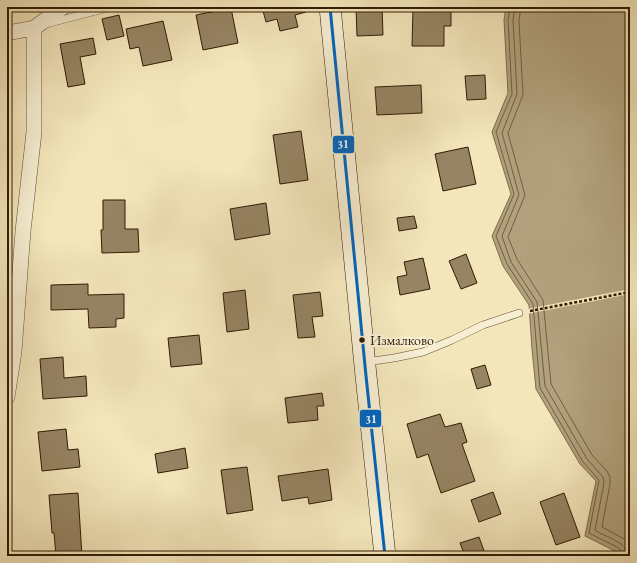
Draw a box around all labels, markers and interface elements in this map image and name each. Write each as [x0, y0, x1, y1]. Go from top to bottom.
line badge: 31 [332, 135, 355, 154]
text: 31 [337, 137, 349, 151]
place label: Измалково [370, 331, 434, 349]
marker: Измалково [357, 335, 367, 345]
line badge: 31 [359, 409, 382, 428]
text: 31 [365, 412, 377, 426]

